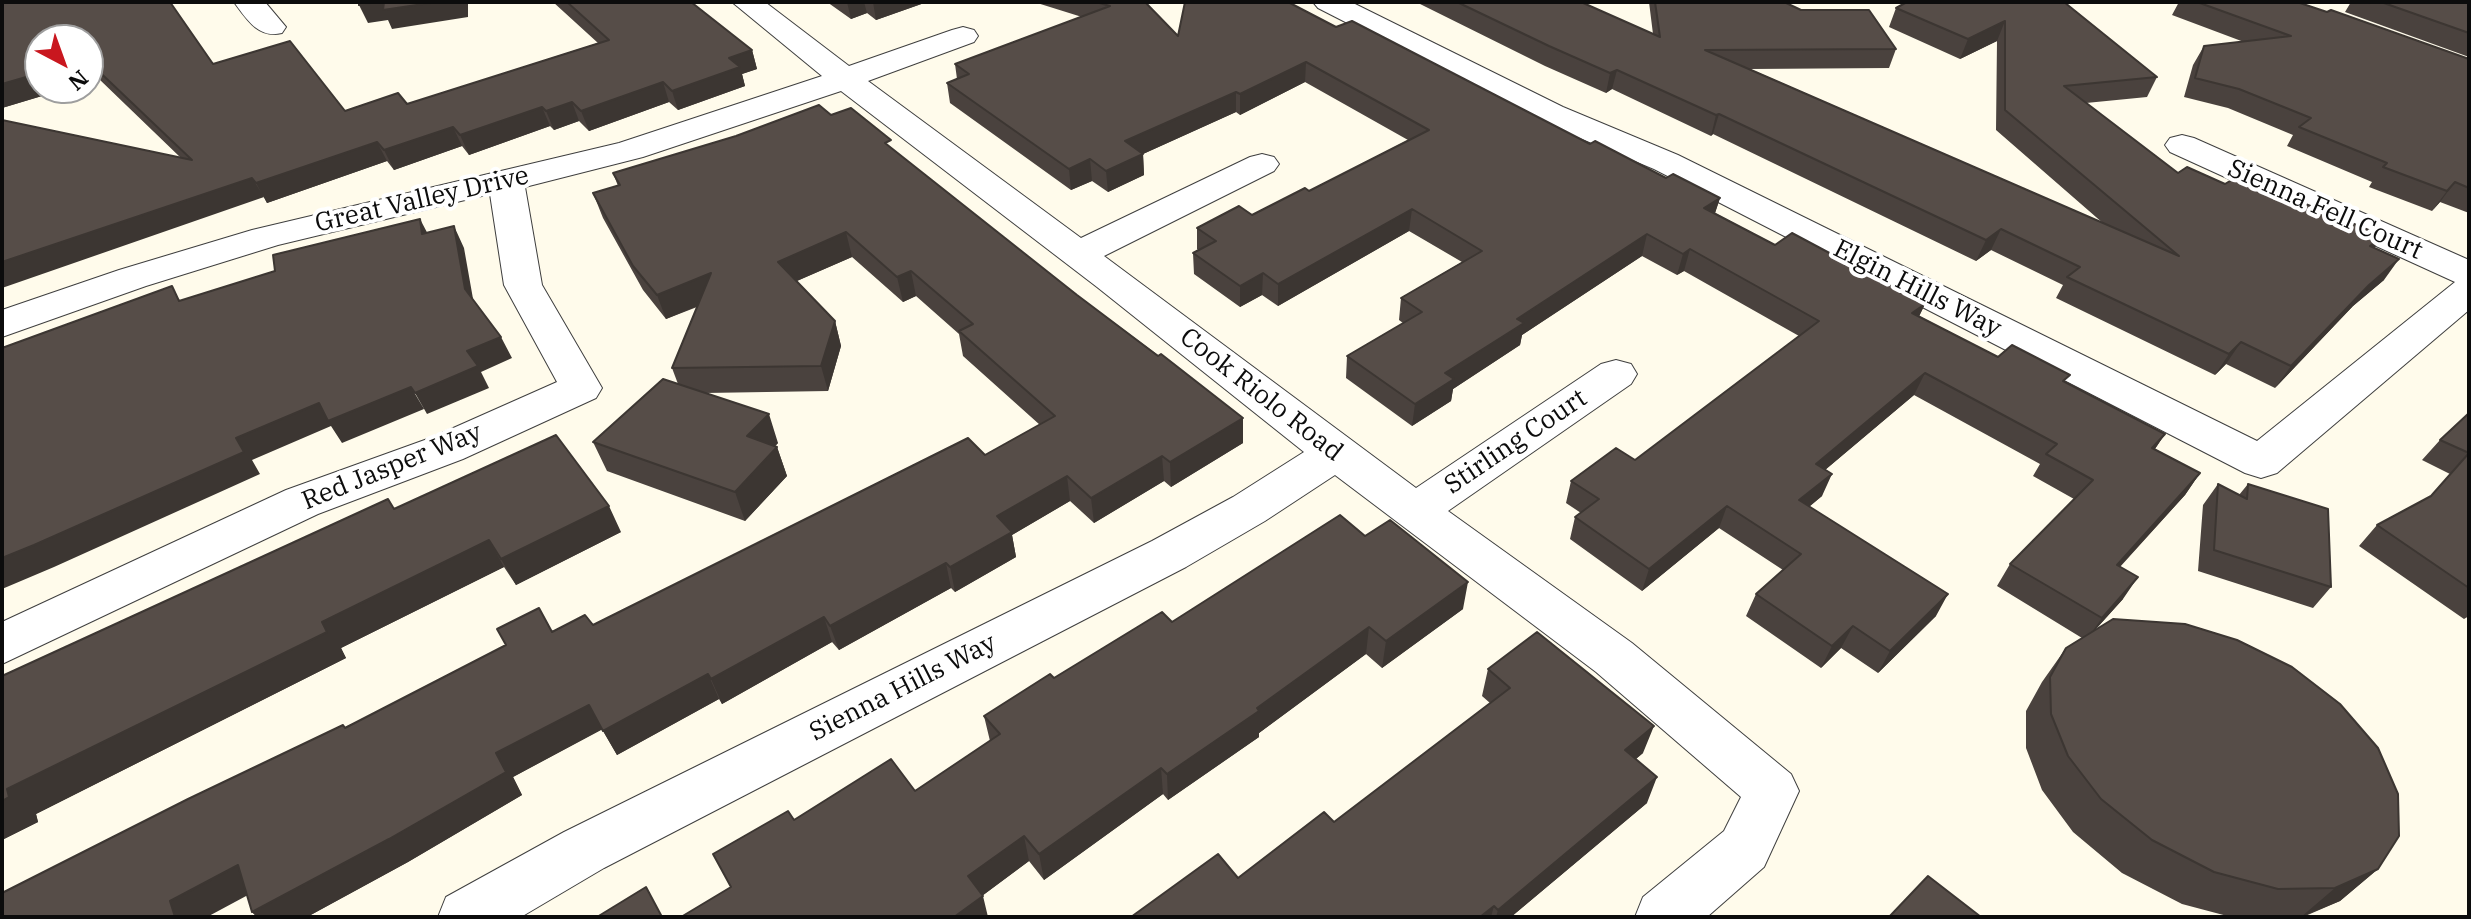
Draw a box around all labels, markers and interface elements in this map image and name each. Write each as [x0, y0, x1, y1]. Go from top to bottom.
north arrow [24, 24, 104, 104]
text: N [63, 64, 95, 98]
street label: Sienna Fell Court [2223, 153, 2427, 267]
street label: Great Valley Drive [312, 160, 532, 240]
street label: Elgin Hills Way [1828, 233, 2006, 345]
street label: Cook Riolo Road [1173, 322, 1349, 468]
street label: Stirling Court [1439, 383, 1593, 501]
street label: Red Jasper Way [298, 417, 486, 517]
street label: Sienna Hills Way [804, 628, 1002, 748]

